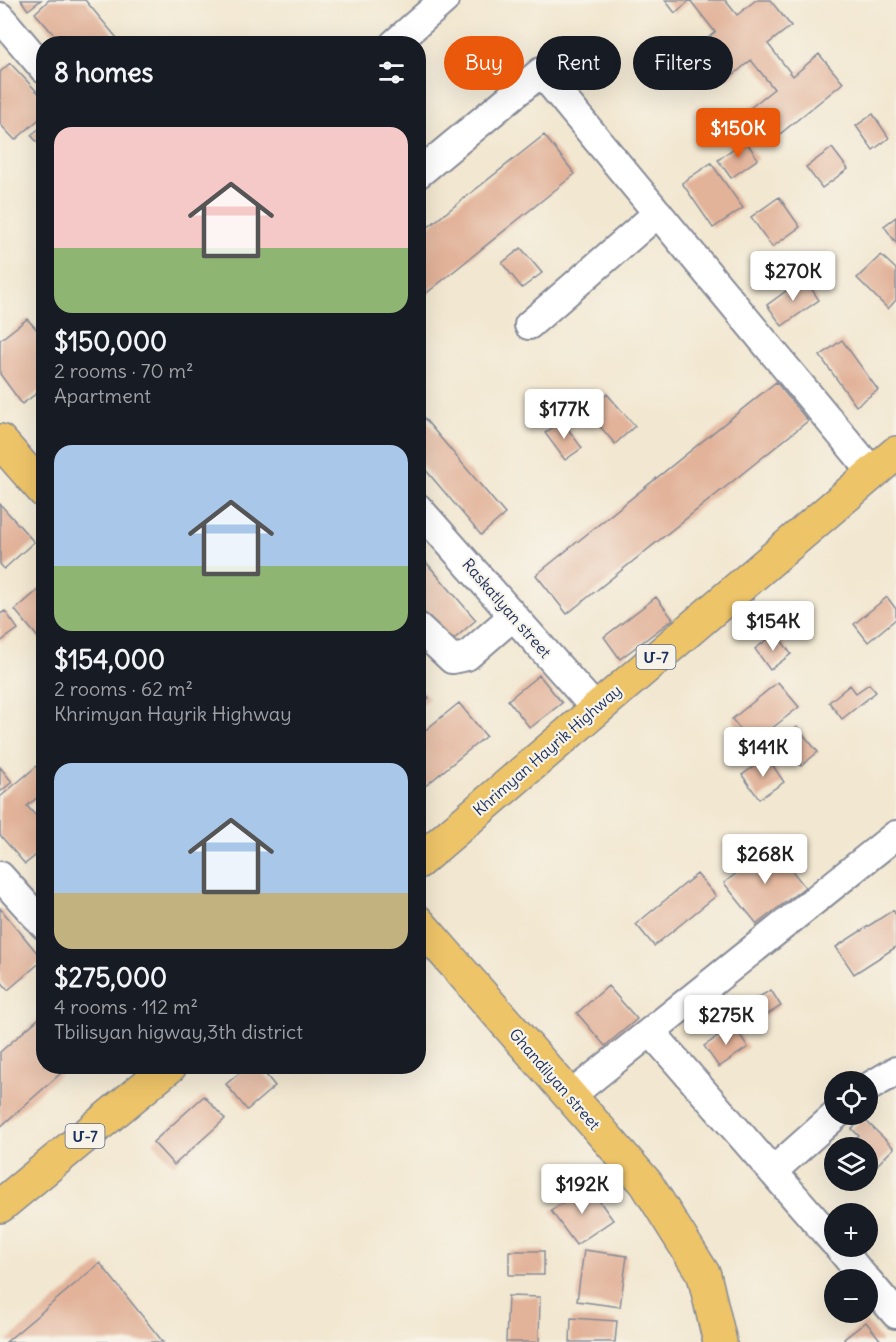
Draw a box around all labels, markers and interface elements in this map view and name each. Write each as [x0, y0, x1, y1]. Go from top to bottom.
chip: Buy [444, 36, 524, 90]
chip: Rent [536, 36, 621, 90]
chip: Filters [633, 36, 733, 90]
text: 8 homes [54, 56, 153, 89]
icon: filters [375, 56, 408, 89]
pin: $150K [696, 108, 780, 159]
text: $150K [710, 115, 766, 140]
icon: home [177, 166, 285, 274]
pin: $270K [751, 251, 835, 302]
text: $270K [764, 258, 822, 283]
text: $150,000 [54, 325, 167, 358]
text: 2 rooms · 70 m² [54, 358, 194, 383]
text: Apartment [54, 383, 151, 408]
pin: $177K [522, 389, 606, 440]
text: $177K [539, 396, 589, 421]
icon: home [177, 484, 285, 592]
street label: Raskatlyan street [458, 554, 556, 662]
pin: $154K [731, 601, 815, 652]
text: $154K [746, 608, 800, 633]
text: $154,000 [54, 643, 165, 676]
road number: Մ-7 [636, 645, 676, 669]
text: 2 rooms · 62 m² [54, 676, 193, 701]
street label: Khrimyan Hayrik Highway [469, 680, 625, 820]
text: Khrimyan Hayrik Highway [54, 701, 292, 726]
pin: $141K [721, 727, 805, 778]
text: $141K [738, 734, 788, 759]
icon: home [177, 802, 285, 910]
pin: $268K [723, 834, 807, 885]
text: $268K [736, 841, 794, 866]
text: $275,000 [54, 961, 167, 994]
text: 4 rooms · 112 m² [54, 994, 198, 1019]
pin: $275K [684, 995, 768, 1046]
text: $275K [698, 1002, 754, 1027]
text: Tbilisyan higway,3th district [54, 1019, 303, 1044]
street label: Ghandilyan street [505, 1024, 605, 1134]
map controls [824, 1071, 878, 1323]
button: locate [824, 1071, 878, 1125]
road number: Մ-7 [66, 1124, 104, 1148]
button: layers [824, 1137, 878, 1191]
pin: $192K [540, 1164, 624, 1215]
text: $192K [555, 1171, 609, 1196]
button: + [824, 1203, 878, 1257]
button: − [824, 1269, 878, 1323]

